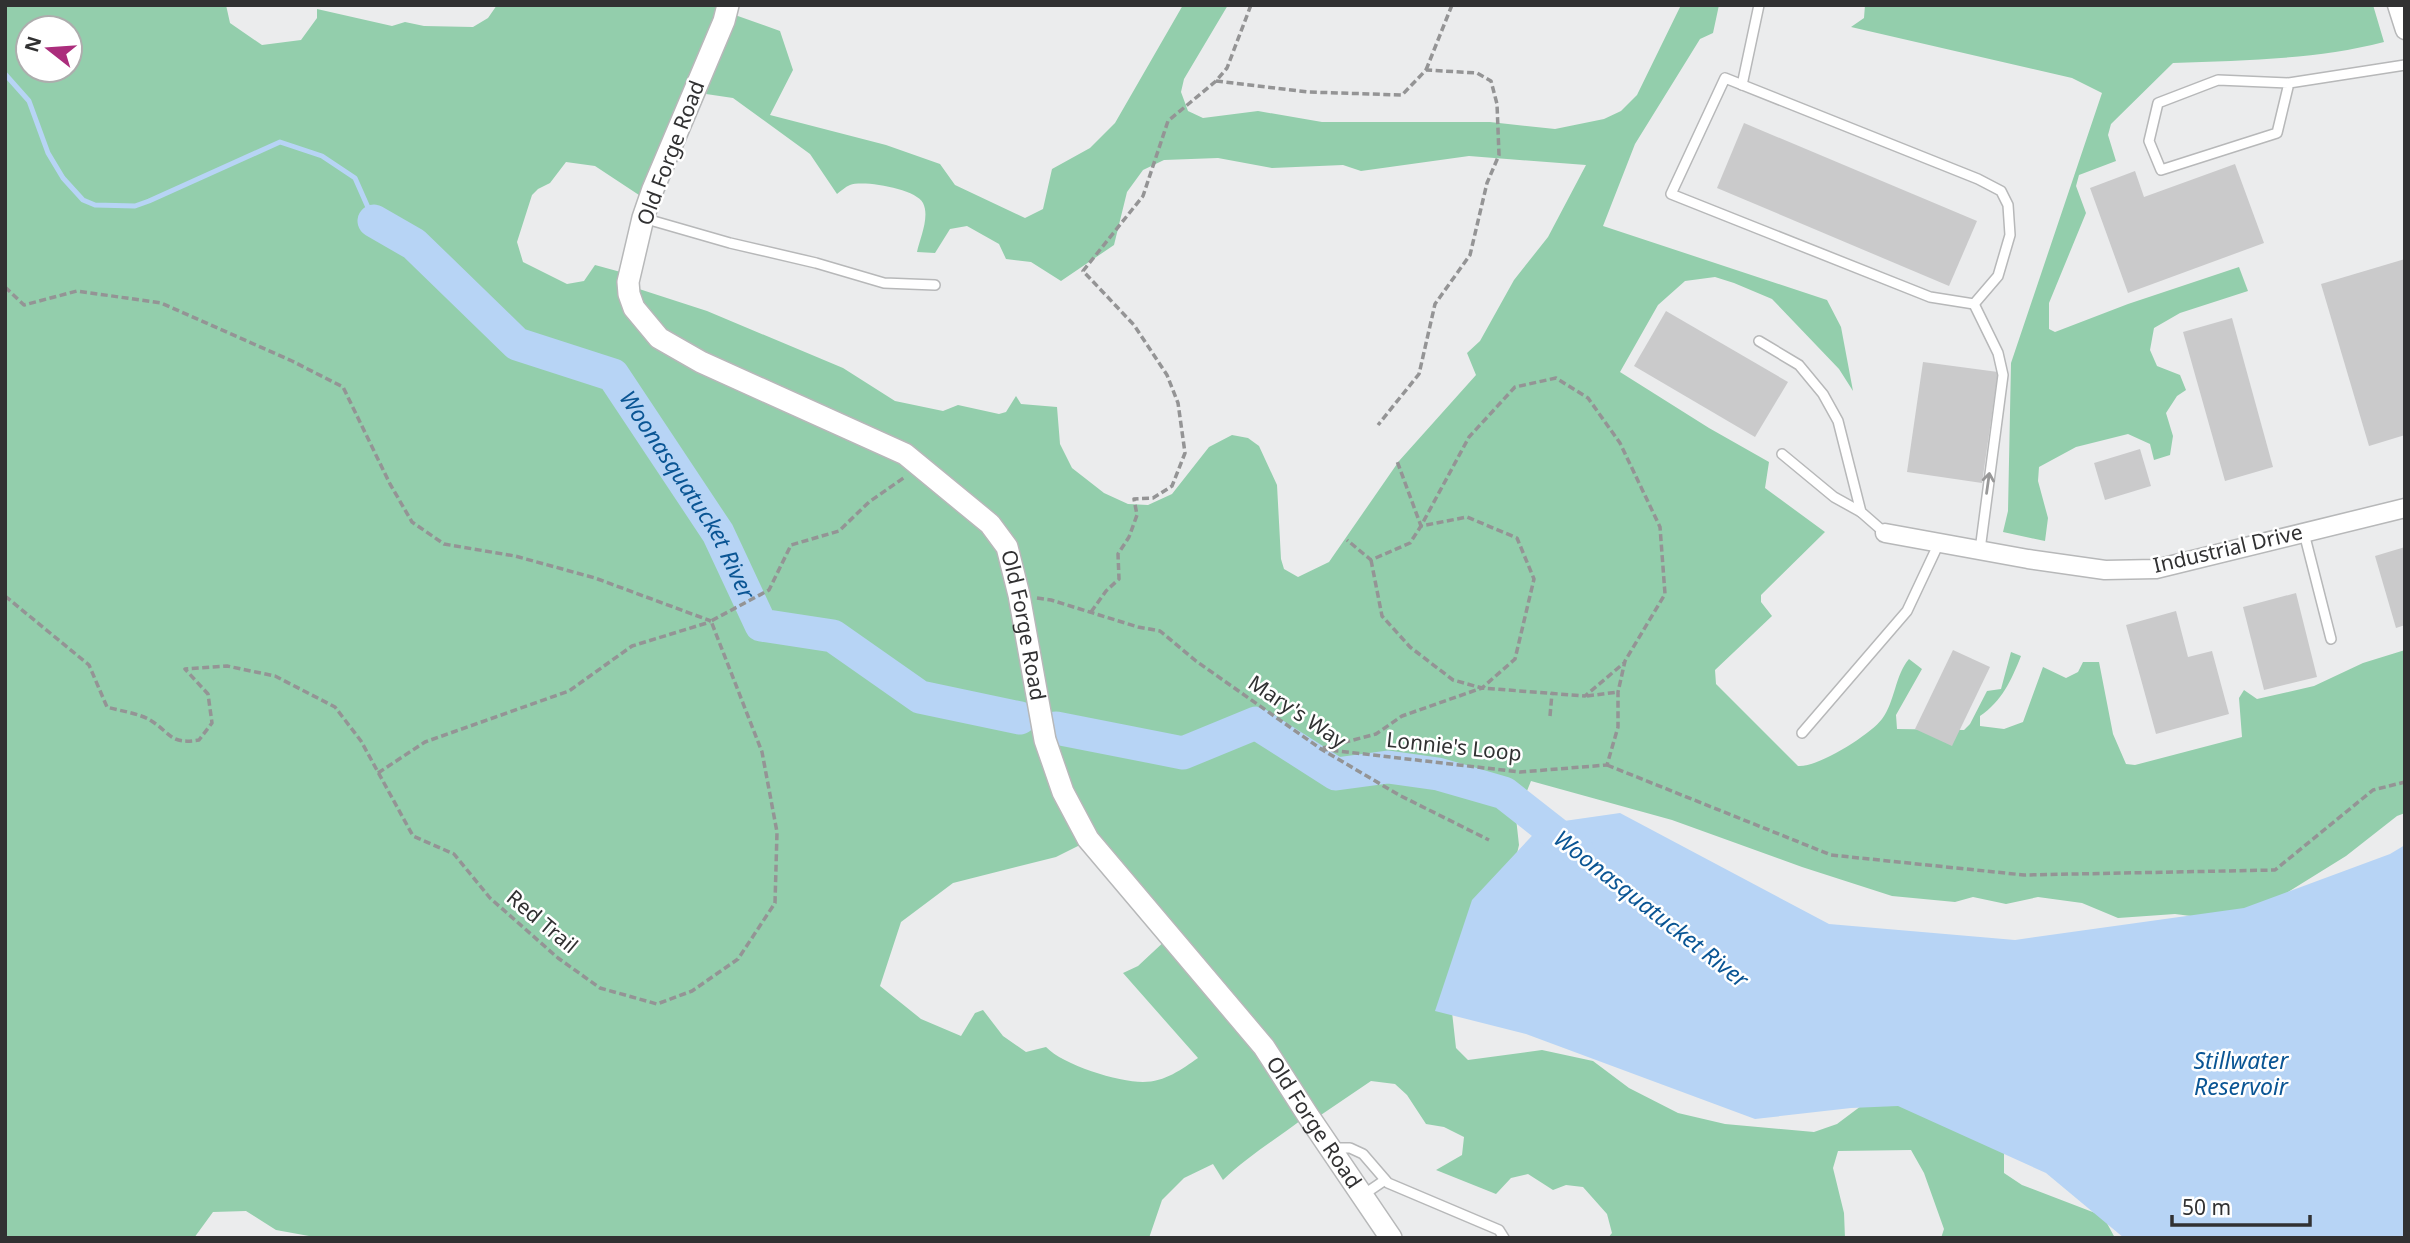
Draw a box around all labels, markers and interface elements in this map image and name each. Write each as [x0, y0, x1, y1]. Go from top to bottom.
north arrow [14, 14, 84, 84]
text: N [18, 33, 47, 55]
street label: Old Forge Road [630, 76, 711, 229]
water label: Woonasquatucket River [613, 384, 764, 605]
one-way arrow [1982, 472, 1995, 494]
street label: Industrial Drive [2150, 517, 2305, 579]
street label: Old Forge Road [995, 547, 1053, 703]
street label: Mary's Way [1243, 668, 1352, 754]
street label: Lonnie's Loop [1385, 725, 1523, 767]
water label: Woonasquatucket River [1548, 822, 1756, 995]
street label: Red Trail [501, 883, 584, 959]
water label: Stillwater Reservoir [2193, 1044, 2289, 1102]
street label: Old Forge Road [1261, 1051, 1368, 1194]
scale bar [2172, 1184, 2310, 1228]
text: 50 m [2182, 1193, 2231, 1221]

